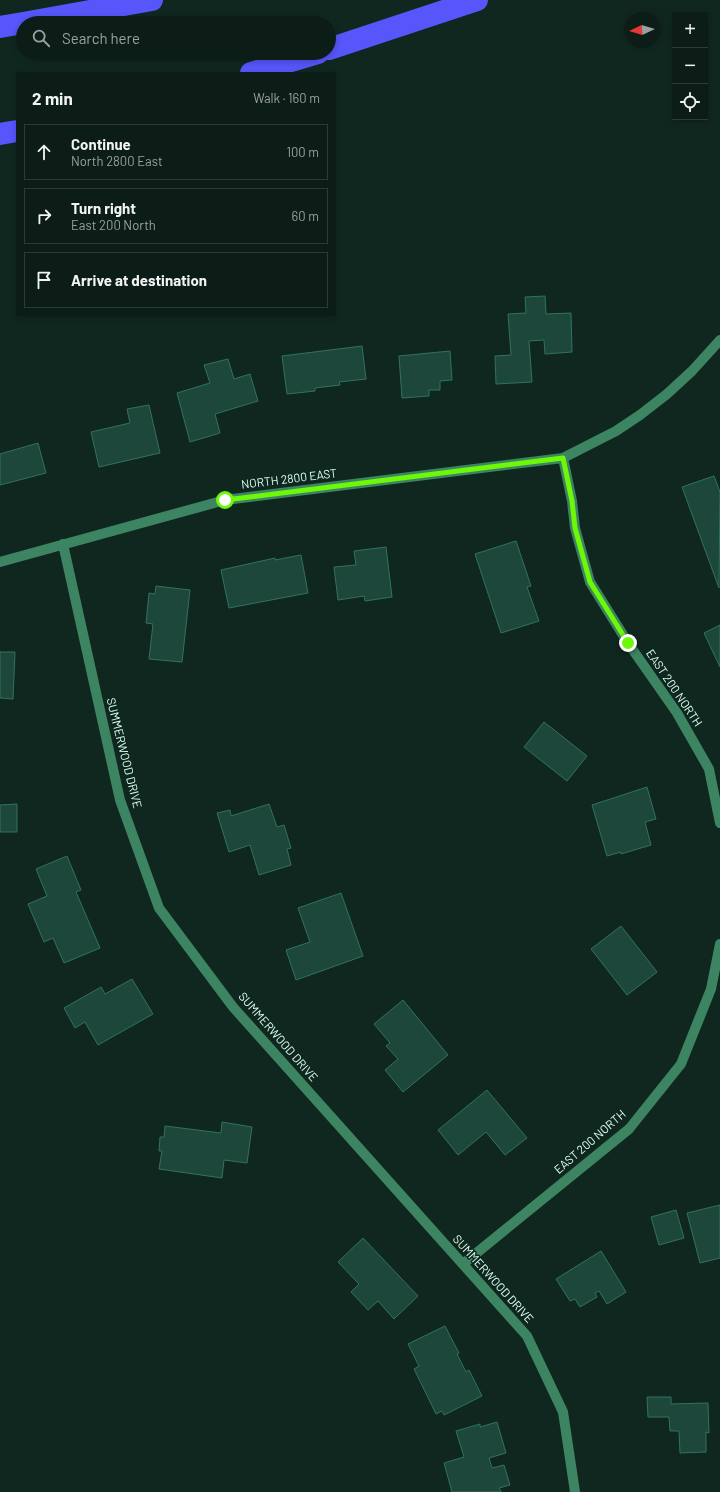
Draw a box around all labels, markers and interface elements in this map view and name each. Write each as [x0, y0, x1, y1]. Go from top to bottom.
north arrow [624, 12, 660, 48]
map controls [672, 12, 708, 120]
button: + [672, 12, 708, 48]
search box [16, 16, 336, 60]
icon: search [30, 27, 52, 49]
text: Search here [62, 29, 140, 47]
button: − [672, 48, 708, 84]
button: locate [672, 84, 708, 120]
text: 2 min [32, 88, 73, 108]
text: Walk · 160 m [253, 90, 320, 106]
text: Continue [71, 135, 131, 153]
icon: ahead [33, 141, 55, 163]
text: 100 m [286, 144, 319, 160]
text: North 2800 East [71, 153, 163, 169]
text: Turn right [71, 199, 136, 217]
icon: right [33, 205, 55, 227]
text: 60 m [292, 208, 319, 224]
text: East 200 North [71, 217, 156, 233]
icon: arrive [33, 269, 55, 291]
text: Arrive at destination [71, 271, 207, 289]
street label: NORTH 2800 EAST [240, 465, 338, 491]
route start [216, 491, 234, 509]
route end [619, 634, 637, 652]
street label: EAST 200 NORTH [644, 646, 706, 729]
street label: SUMMERWOOD DRIVE [104, 696, 145, 810]
street label: SUMMERWOOD DRIVE [236, 989, 321, 1084]
street label: EAST 200 NORTH [551, 1106, 628, 1176]
street label: SUMMERWOOD DRIVE [451, 1231, 537, 1325]

